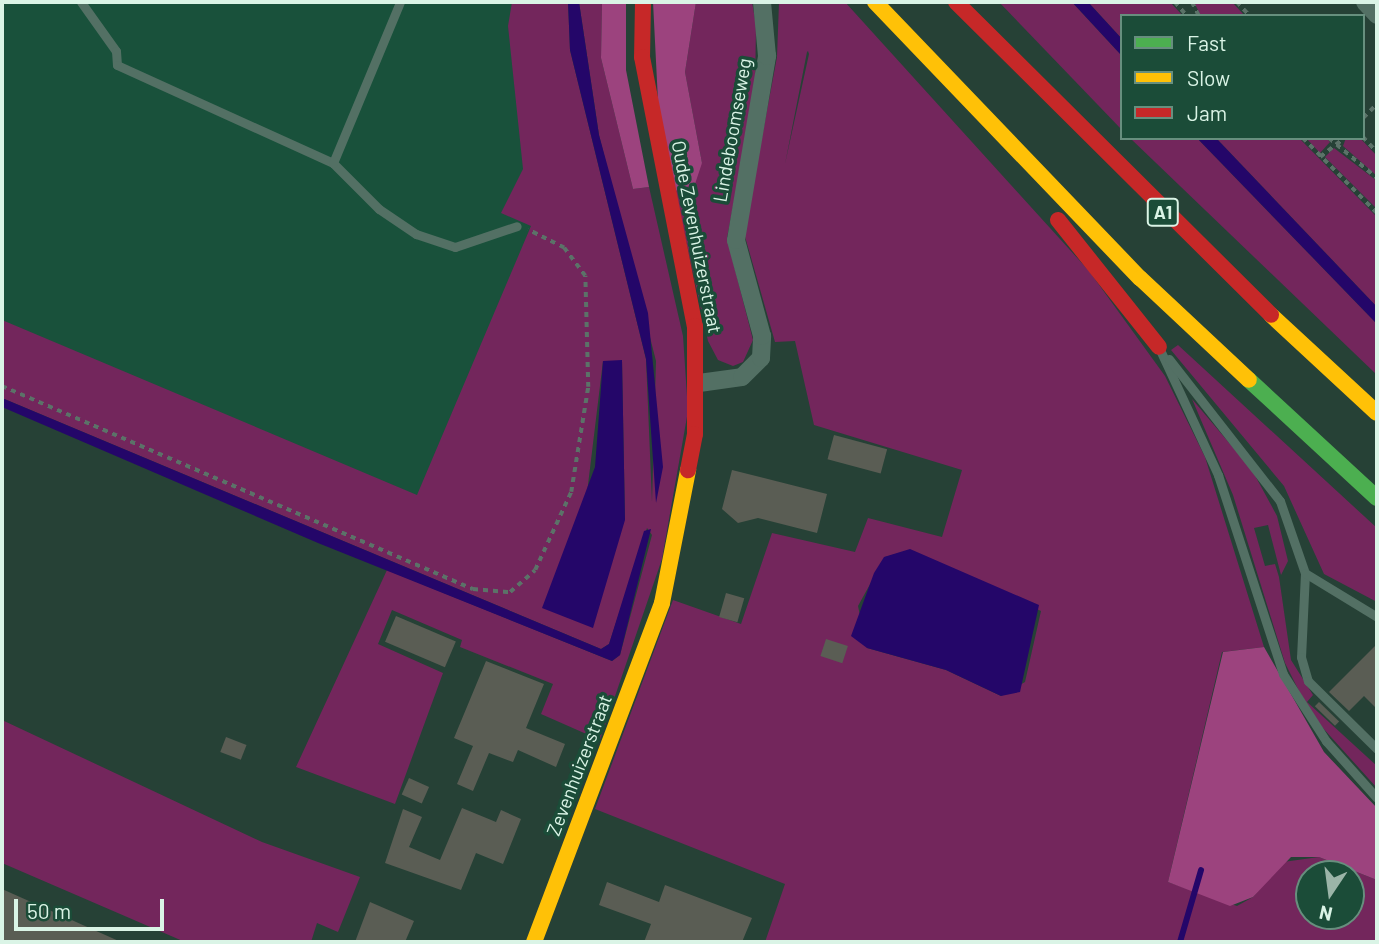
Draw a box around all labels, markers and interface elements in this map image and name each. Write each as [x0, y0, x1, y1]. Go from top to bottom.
legend [1120, 14, 1365, 140]
text: Fast [1187, 30, 1227, 55]
street label: Lindeboomseweg [708, 56, 756, 204]
text: Slow [1187, 65, 1230, 90]
text: Jam [1187, 100, 1227, 125]
street label: Oude Zevenhuizerstraat [667, 139, 727, 335]
road number: A1 [1146, 197, 1180, 226]
street label: Zevenhuizerstraat [542, 691, 616, 839]
north arrow [1295, 860, 1365, 930]
scale bar [18, 884, 168, 928]
text: 50 m [27, 898, 71, 923]
text: N [1317, 901, 1334, 927]

